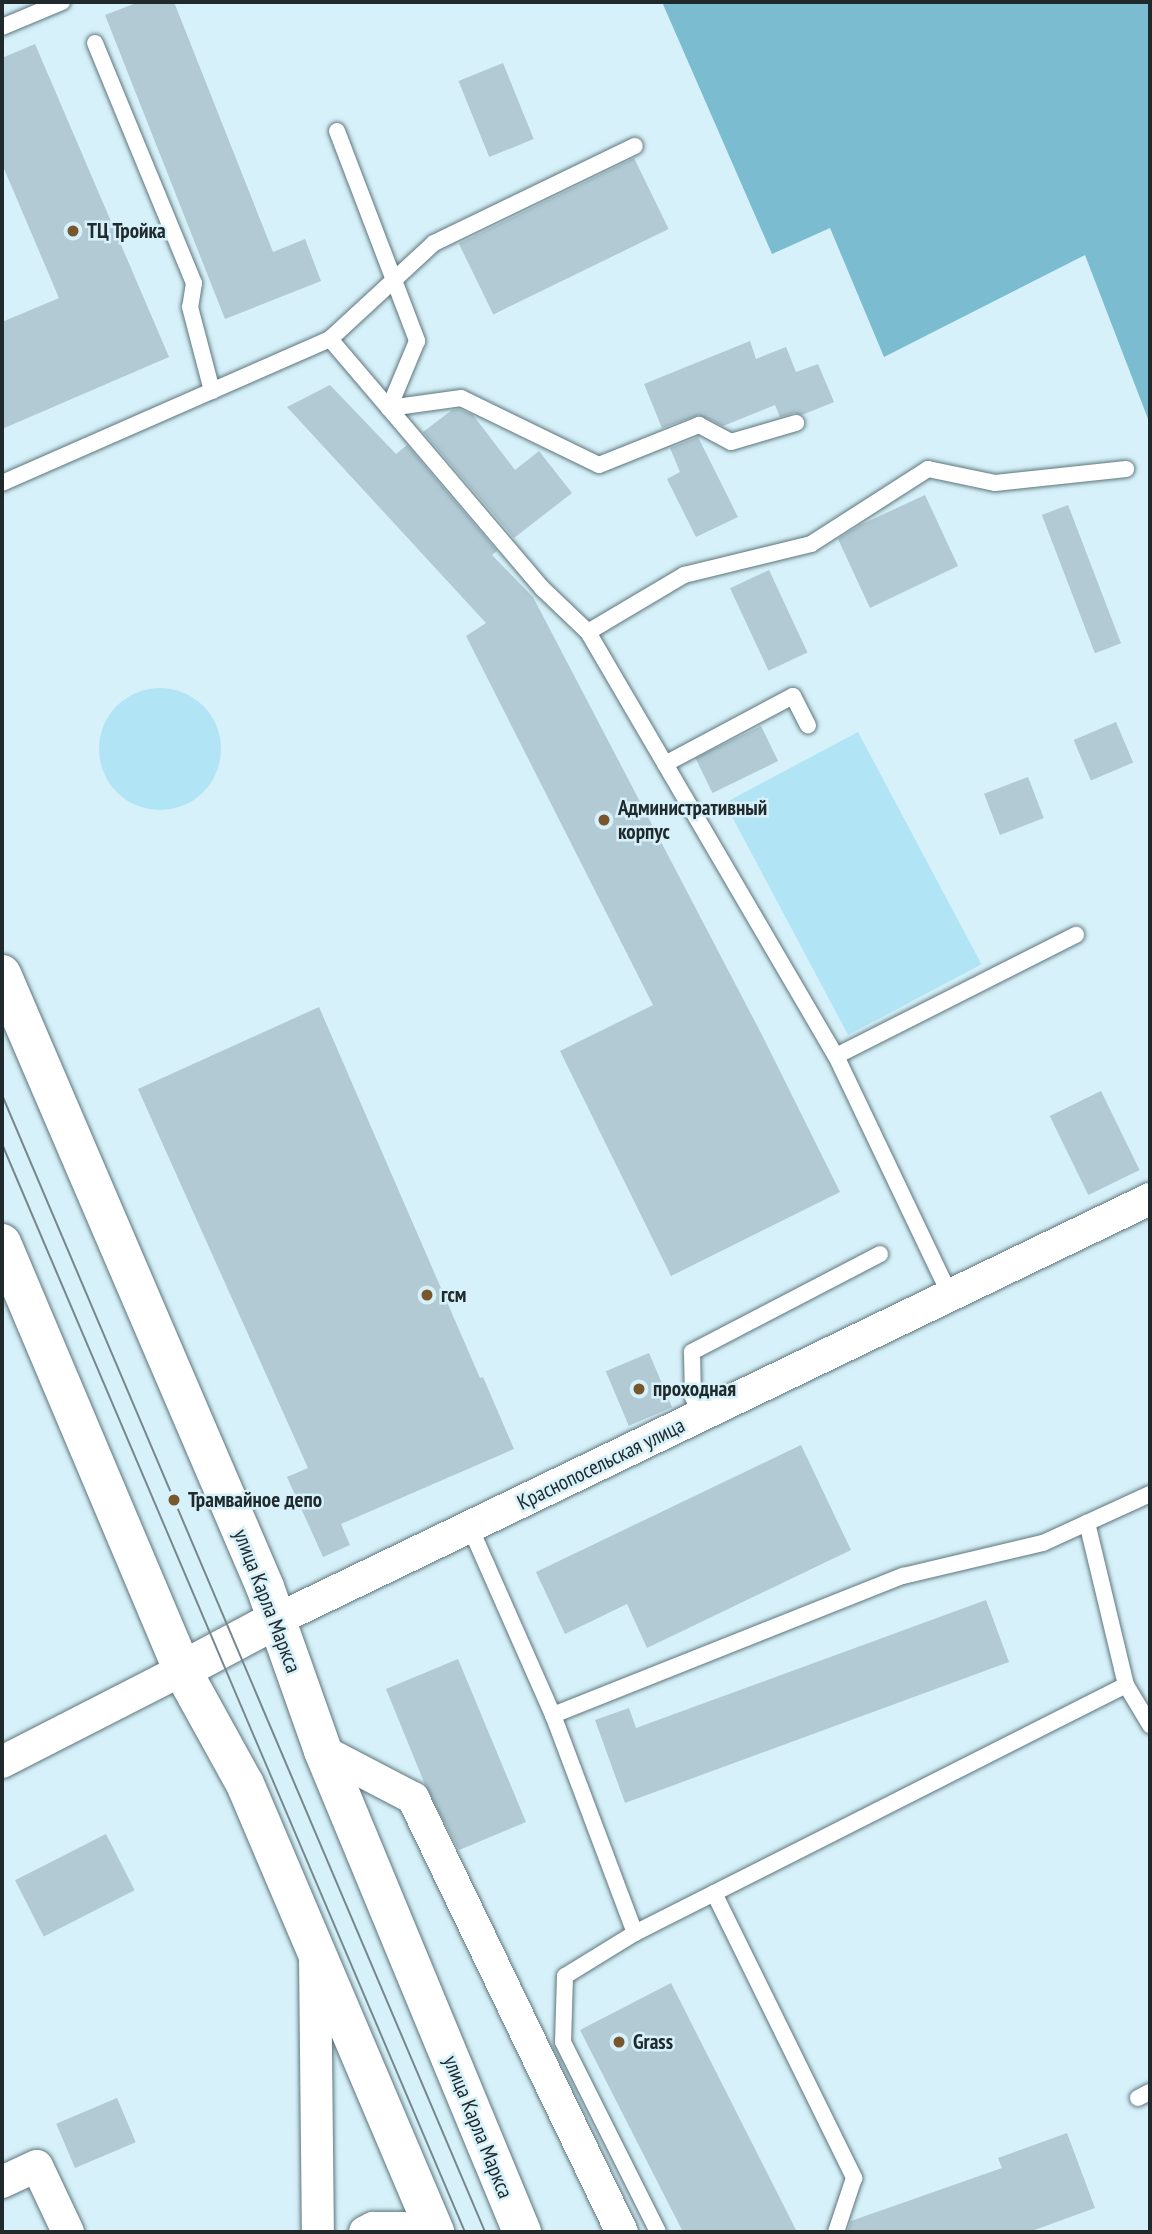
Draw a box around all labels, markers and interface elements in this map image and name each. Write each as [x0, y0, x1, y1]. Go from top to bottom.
place label: ТЦ Тройка [87, 218, 166, 244]
marker: ТЦ Тройка [65, 223, 81, 239]
place label: Административный корпус [618, 795, 767, 845]
marker: Административный корпус [596, 812, 612, 828]
place label: гсм [441, 1282, 466, 1308]
marker: гсм [419, 1287, 435, 1303]
place label: проходная [653, 1376, 736, 1402]
marker: проходная [631, 1381, 647, 1397]
street label: Краснопосельская улица [513, 1413, 689, 1515]
place label: Трамвайное депо [188, 1487, 322, 1513]
marker: Трамвайное депо [166, 1492, 182, 1508]
street label: улица Карла Маркса [228, 1526, 306, 1676]
place label: Grass [633, 2029, 673, 2055]
marker: Grass [611, 2034, 627, 2050]
street label: улица Карла Маркса [438, 2052, 518, 2202]

